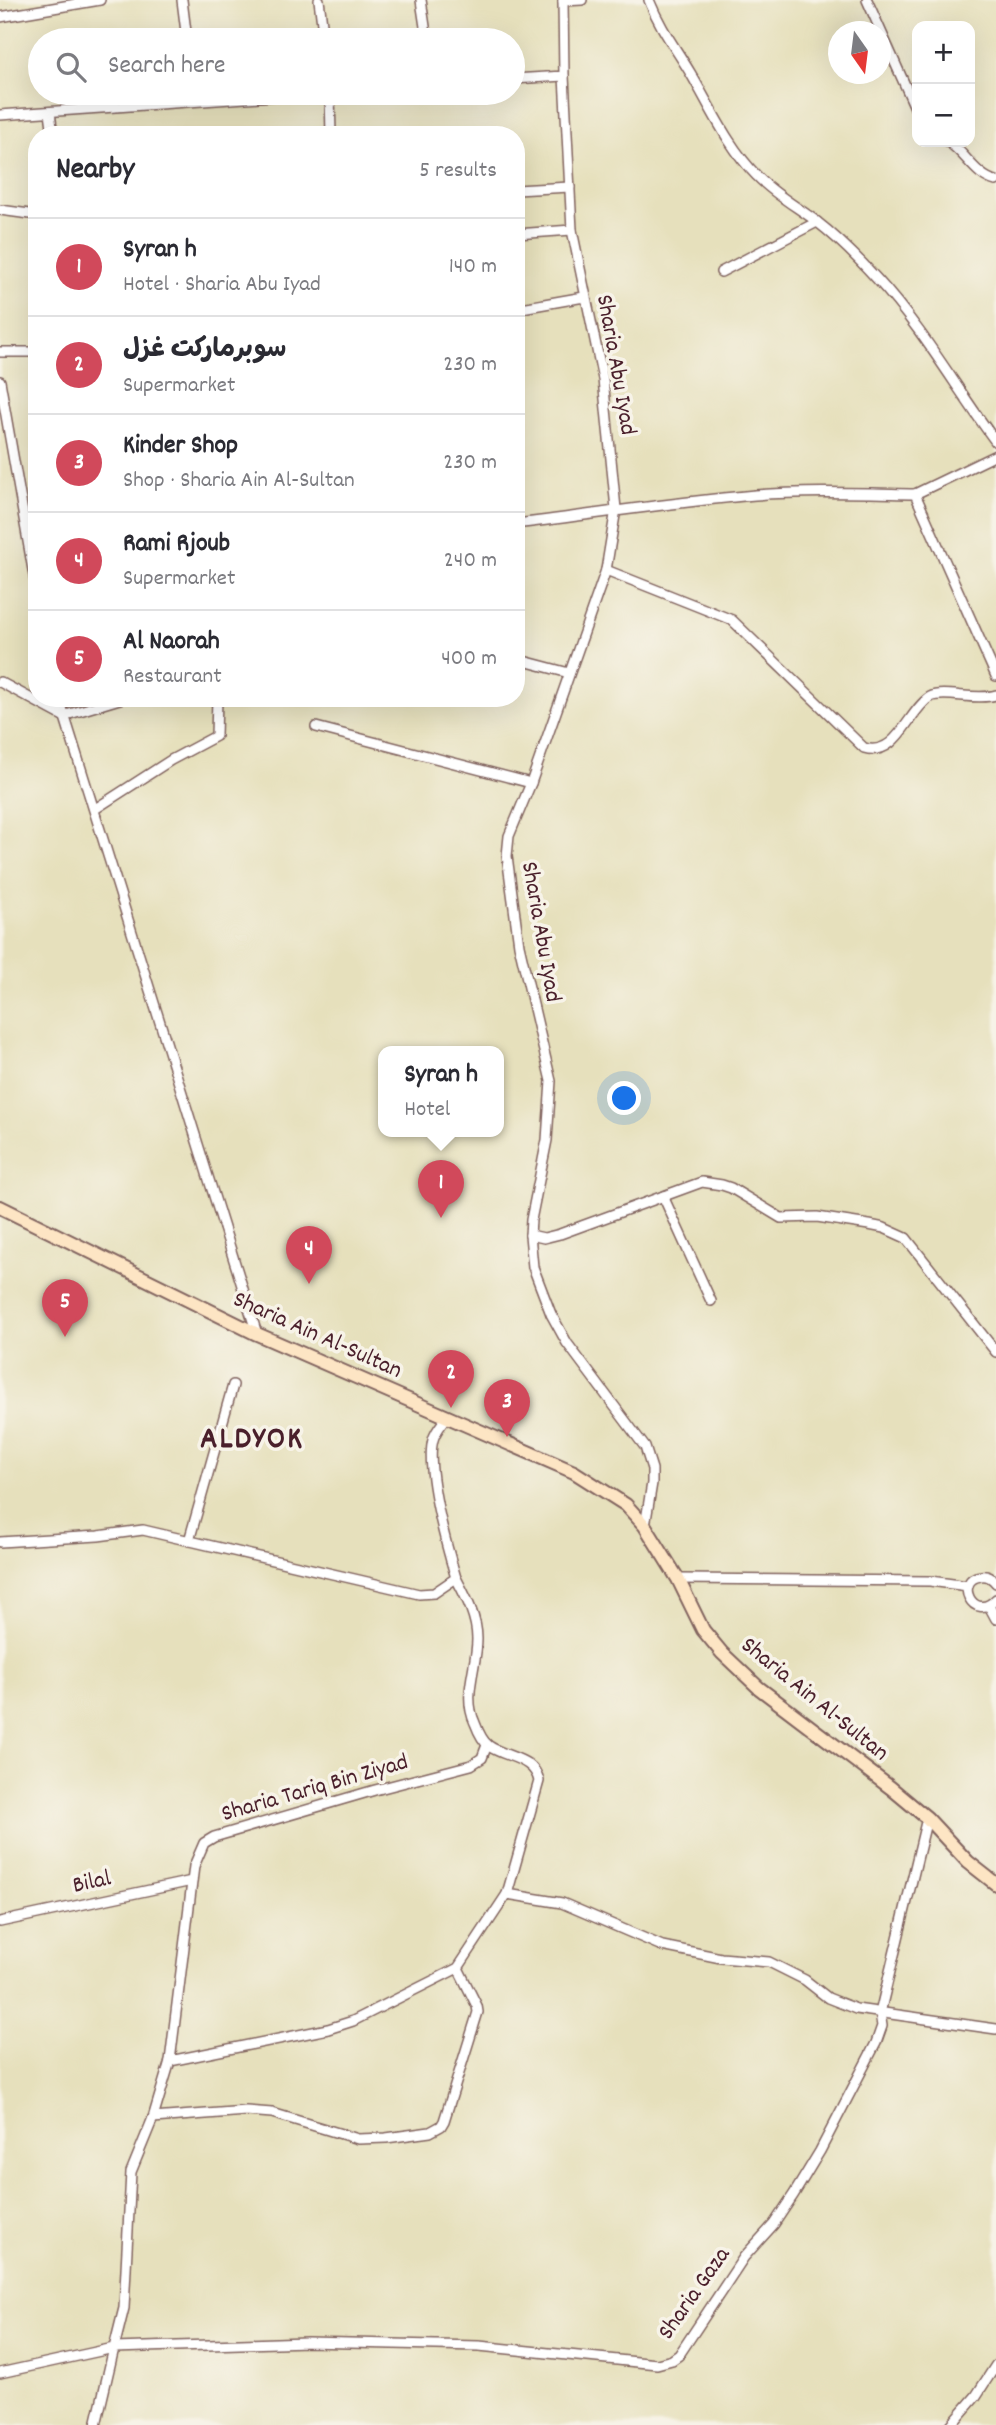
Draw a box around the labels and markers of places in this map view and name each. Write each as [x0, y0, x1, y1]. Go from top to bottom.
pin: 1 [418, 1160, 464, 1218]
pin: 4 [286, 1226, 332, 1284]
pin: 5 [42, 1279, 88, 1337]
pin: 2 [428, 1350, 474, 1408]
pin: 3 [484, 1379, 530, 1437]

